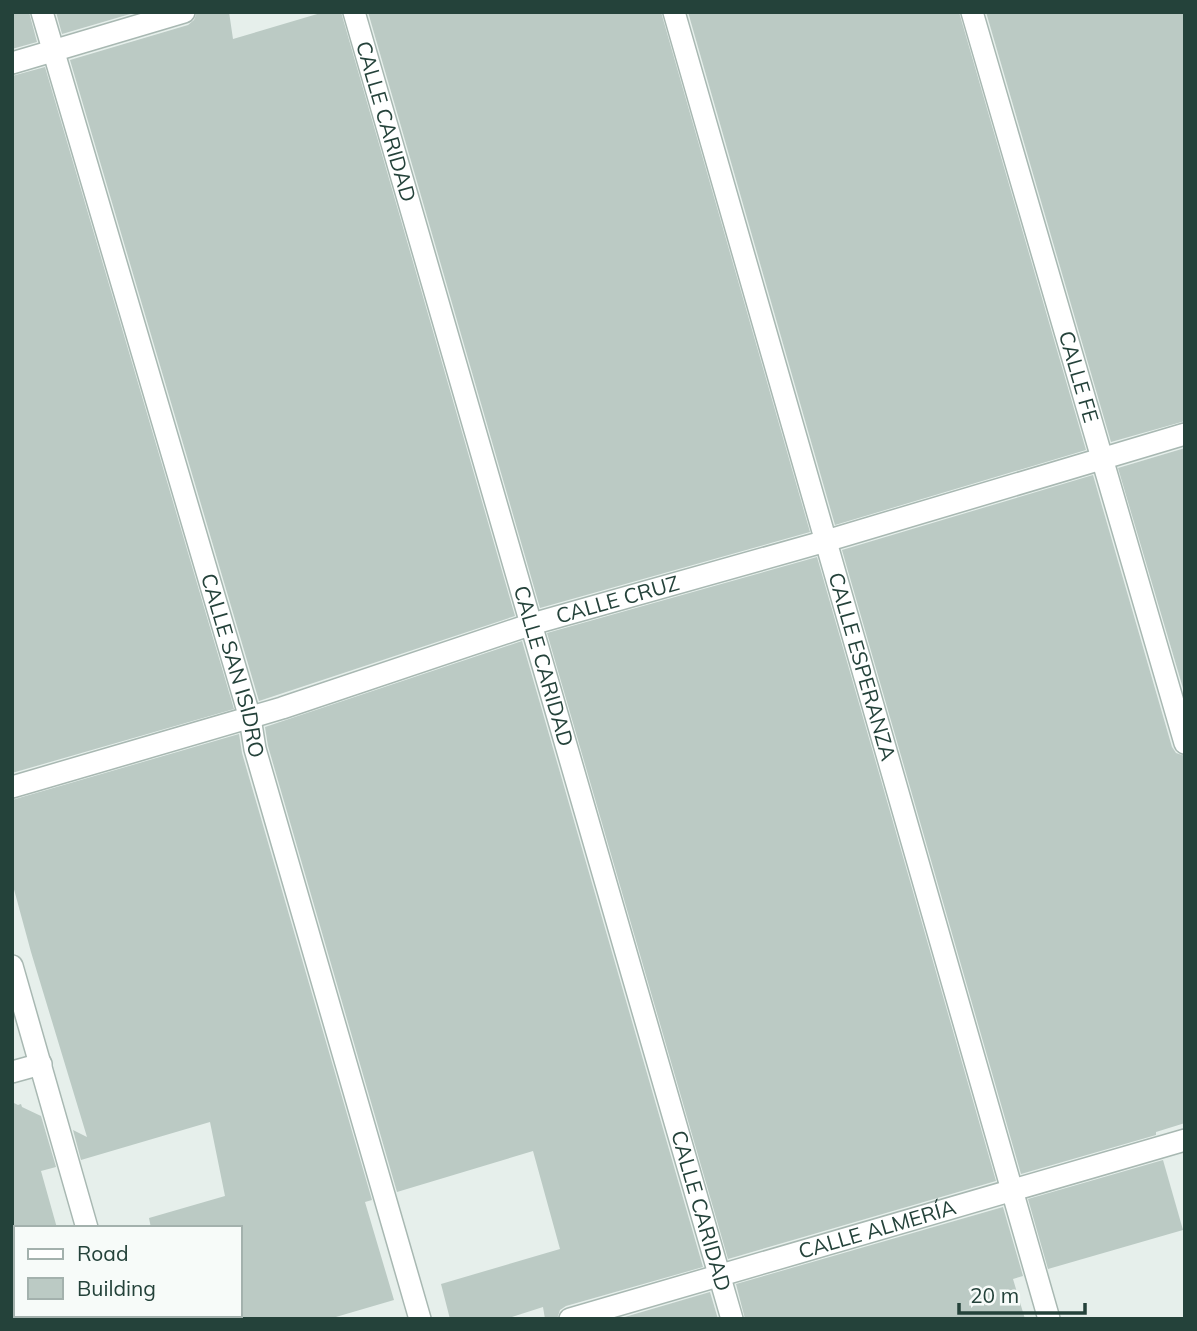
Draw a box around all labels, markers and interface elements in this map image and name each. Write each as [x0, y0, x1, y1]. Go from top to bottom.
street label: CALLE CARIDAD [351, 38, 422, 205]
street label: CALLE FE [1054, 328, 1105, 425]
street label: CALLE CRUZ [553, 569, 682, 629]
street label: CALLE ESPERANZA [823, 569, 902, 764]
street label: CALLE SAN ISIDRO [196, 570, 271, 761]
street label: CALLE CARIDAD [509, 582, 580, 749]
street label: CALLE CARIDAD [666, 1127, 737, 1294]
street label: CALLE ALMERÍA [795, 1193, 959, 1264]
legend [14, 1226, 242, 1317]
text: Road [77, 1240, 128, 1266]
scale bar [959, 1272, 1085, 1316]
text: Building [77, 1275, 156, 1301]
text: 20 m [970, 1282, 1019, 1308]

